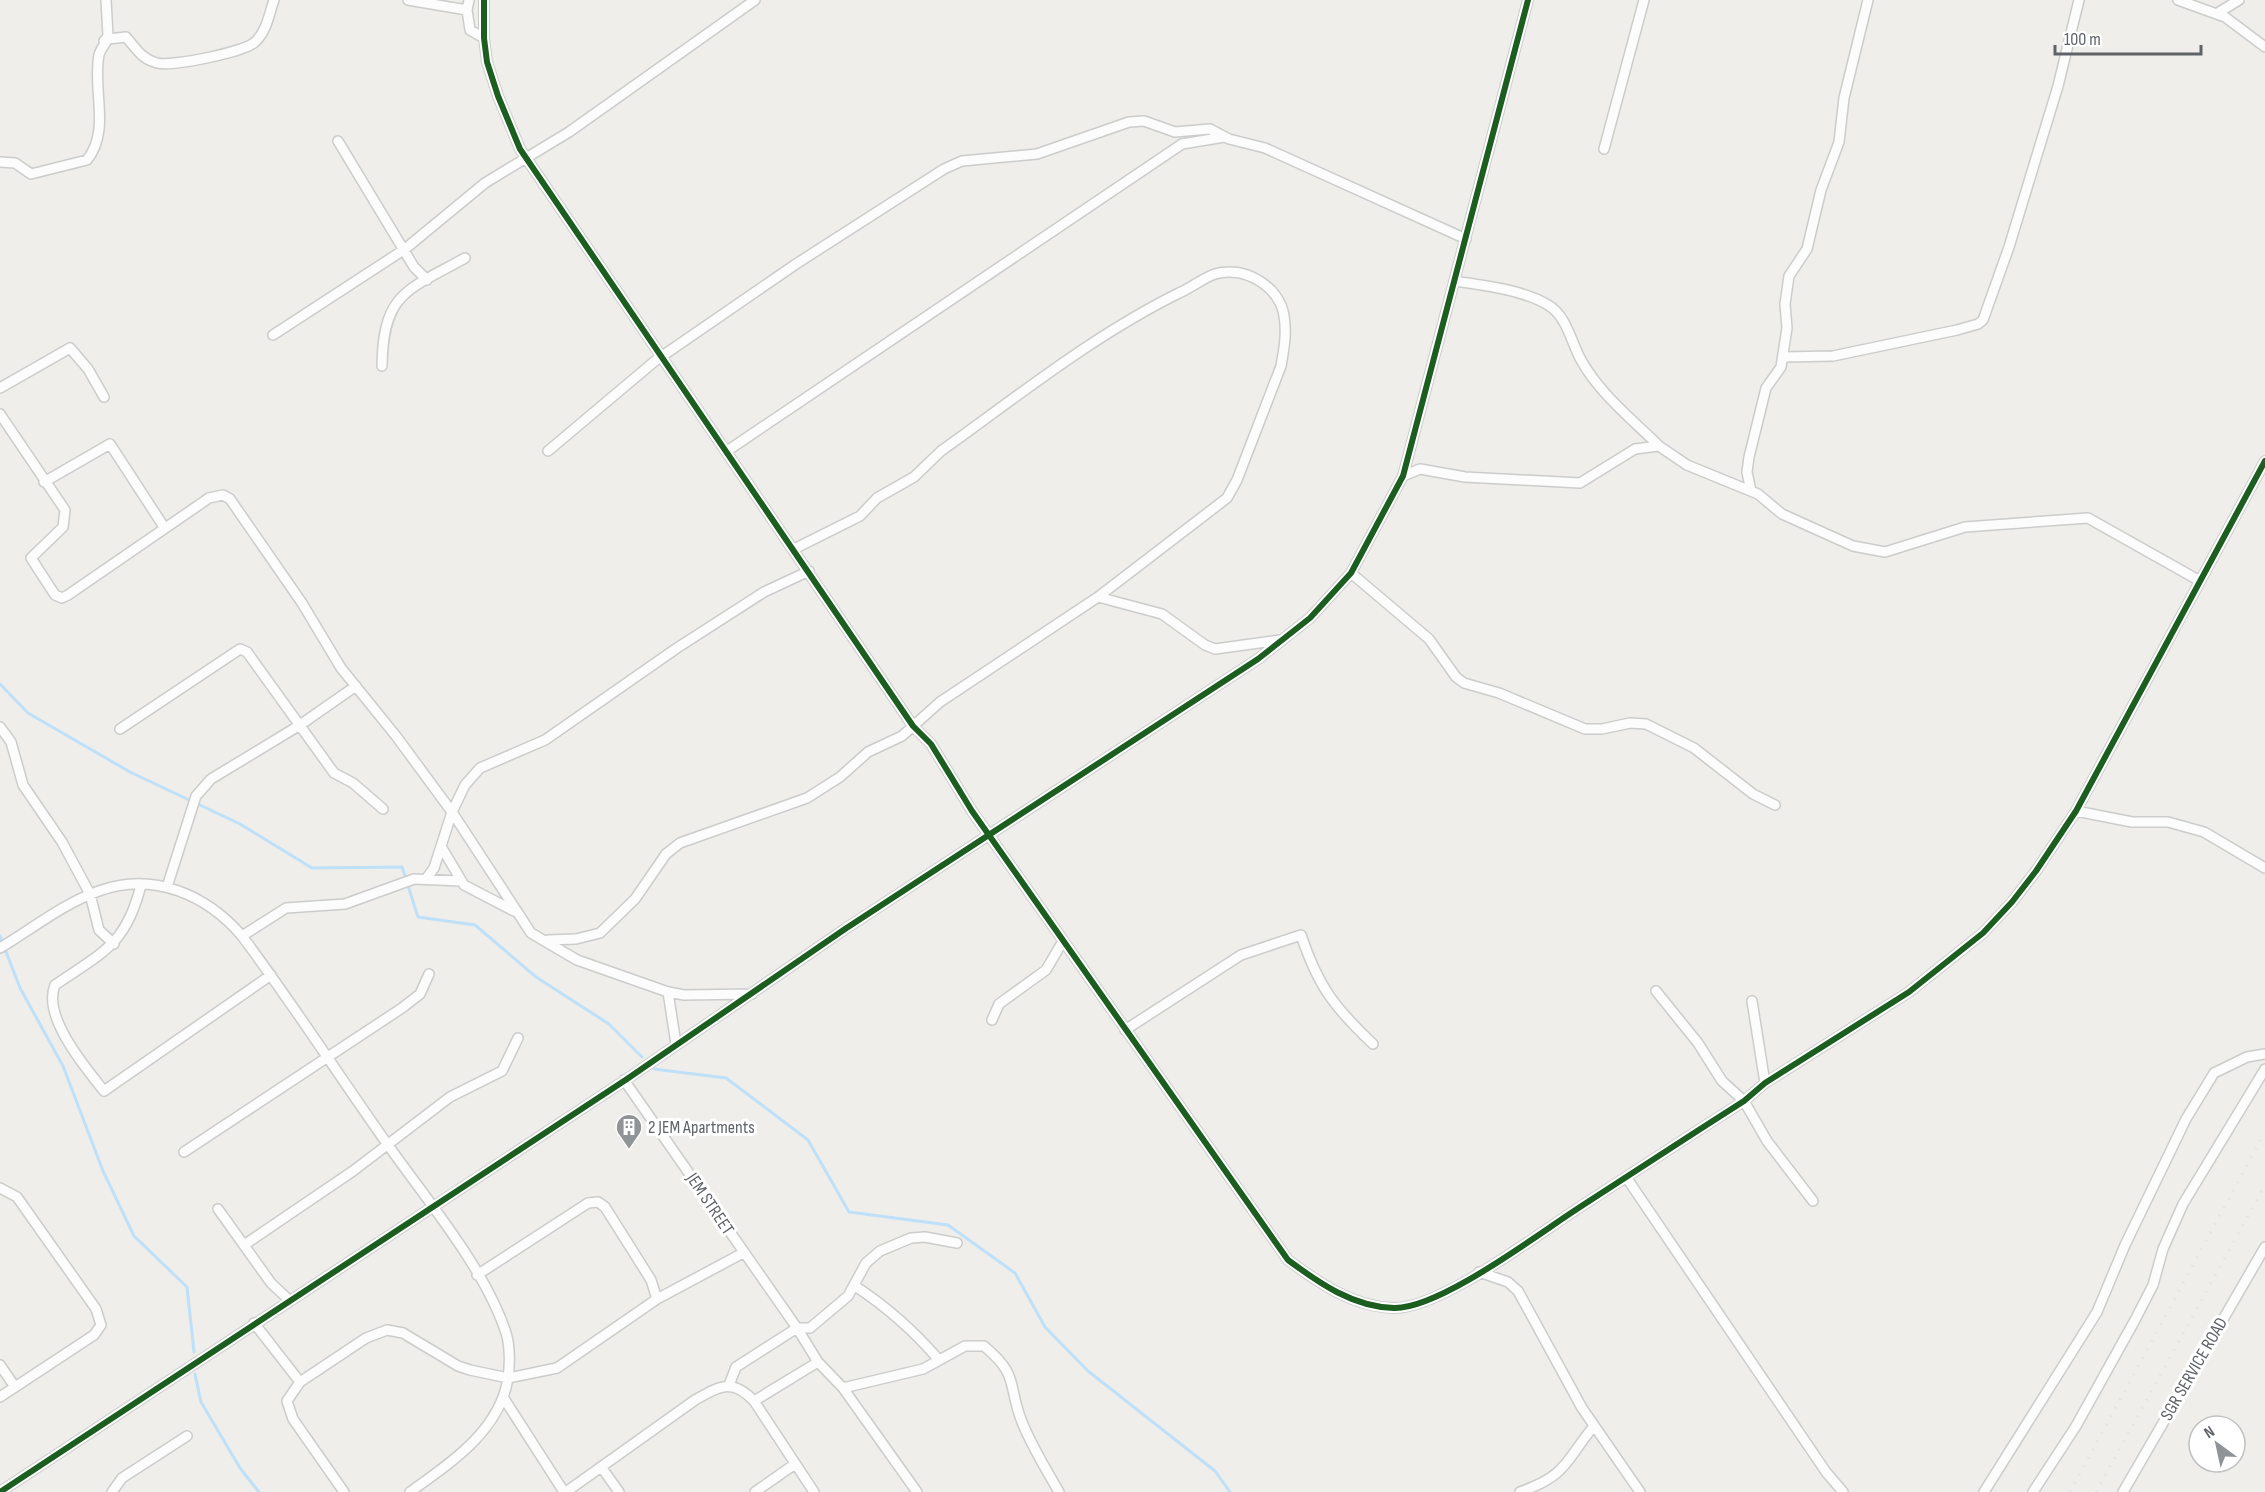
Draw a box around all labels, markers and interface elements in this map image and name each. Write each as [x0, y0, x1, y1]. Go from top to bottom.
scale bar [2055, 18, 2200, 56]
text: 100 m [2064, 29, 2101, 50]
building icon: 2 JEM Apartments [614, 1112, 644, 1150]
place label: 2 JEM Apartments [648, 1117, 755, 1138]
street label: JEM STREET [681, 1168, 738, 1239]
street label: SGR SERVICE ROAD [2156, 1314, 2232, 1424]
north arrow [2187, 1414, 2247, 1474]
text: N [2201, 1422, 2218, 1443]

